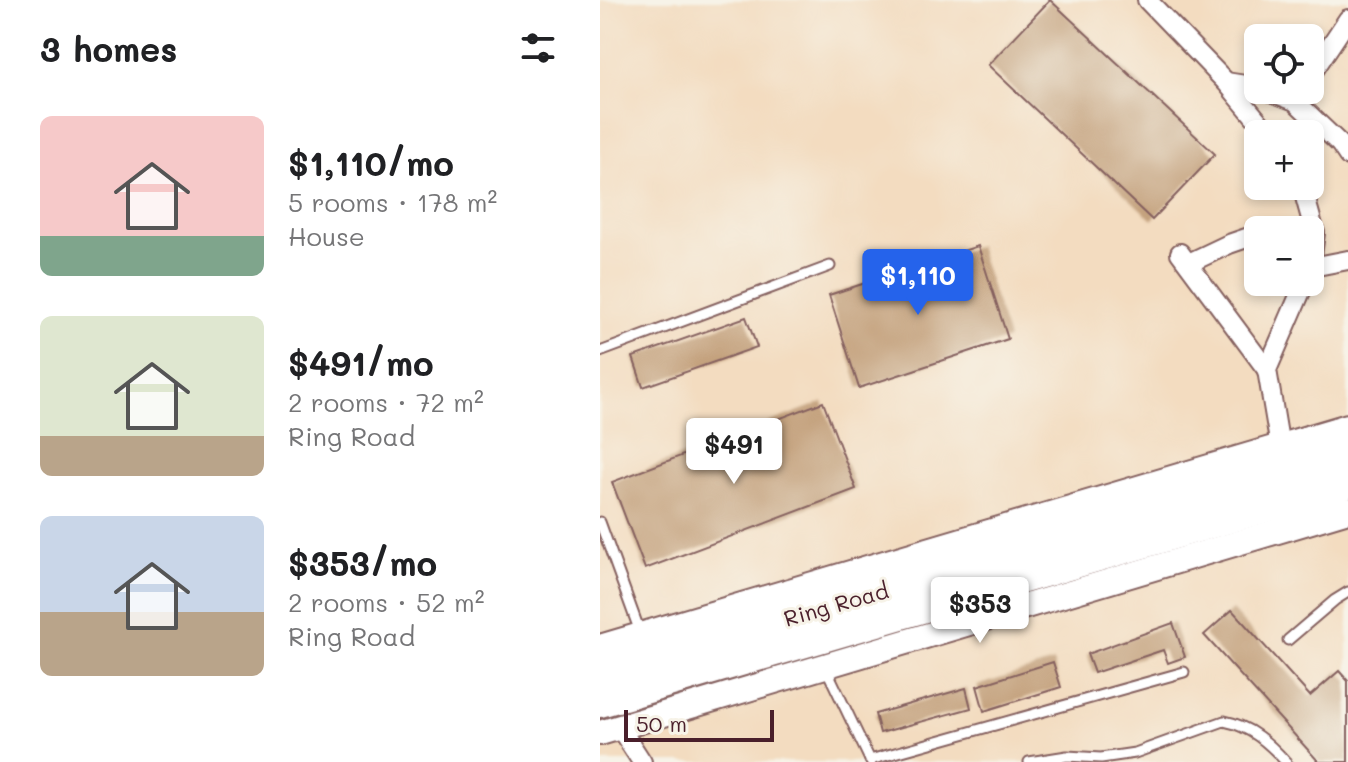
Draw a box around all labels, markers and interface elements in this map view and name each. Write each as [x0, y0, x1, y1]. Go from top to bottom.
map controls [1244, 24, 1324, 296]
button: locate [1244, 24, 1324, 104]
text: 3 homes [40, 26, 177, 71]
icon: filters [516, 26, 560, 70]
button: + [1244, 120, 1324, 200]
text: $1,110/mo [288, 140, 454, 185]
icon: home [104, 148, 200, 244]
text: 5 rooms · 178 m² [288, 185, 497, 219]
button: − [1244, 216, 1324, 296]
text: House [288, 219, 365, 253]
pin: $1,110 [853, 249, 983, 317]
text: $1,110 [880, 258, 956, 292]
text: $491/mo [288, 340, 434, 385]
icon: home [104, 348, 200, 444]
text: 2 rooms · 72 m² [288, 385, 484, 419]
pin: $491 [687, 418, 781, 486]
text: Ring Road [288, 419, 415, 453]
text: $491 [704, 427, 764, 461]
text: $353/mo [288, 540, 437, 585]
icon: home [104, 548, 200, 644]
street label: Ring Road [780, 575, 892, 633]
pin: $353 [933, 577, 1027, 645]
text: 2 rooms · 52 m² [288, 585, 485, 619]
text: $353 [949, 586, 1011, 620]
text: Ring Road [288, 619, 415, 653]
scale bar [624, 706, 774, 742]
text: 50 m [636, 709, 687, 738]

